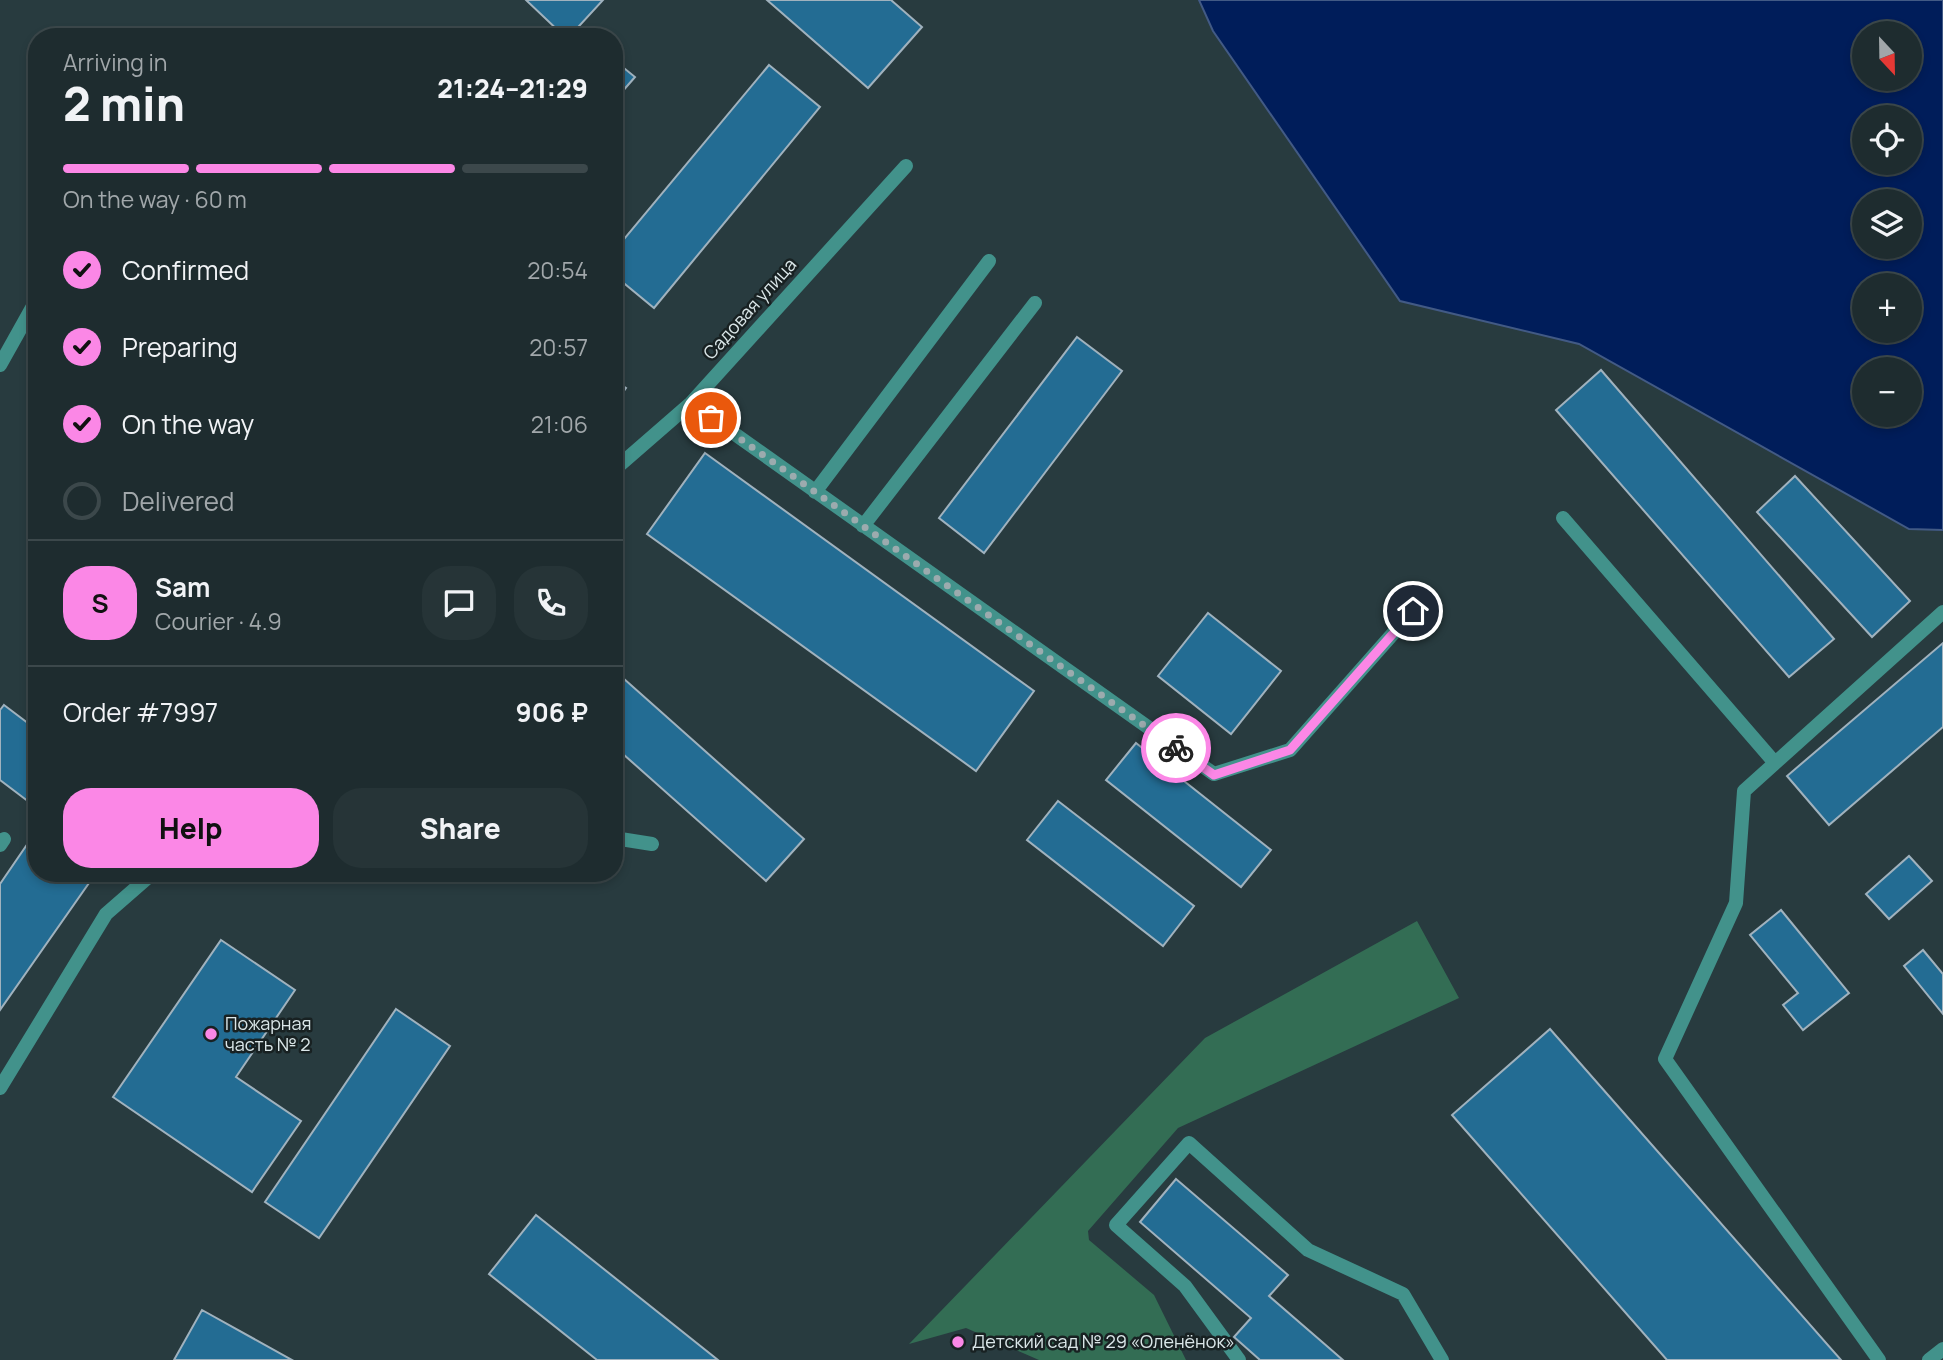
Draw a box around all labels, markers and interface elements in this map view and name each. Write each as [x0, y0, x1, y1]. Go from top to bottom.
north arrow [1852, 21, 1922, 91]
map controls [1852, 21, 1922, 427]
text: Arriving in [63, 46, 168, 78]
text: 21:24–21:29 [437, 70, 588, 106]
text: 2 min [63, 72, 185, 135]
button: locate [1852, 105, 1922, 175]
text: On the way · 60 m [63, 183, 247, 215]
button: layers [1852, 189, 1922, 259]
icon: check [63, 251, 101, 289]
text: Confirmed [122, 252, 249, 288]
street label: Садовая улица [697, 253, 801, 364]
text: 20:54 [527, 254, 588, 286]
button: + [1852, 273, 1922, 343]
icon: check [63, 328, 101, 366]
text: Preparing [122, 329, 238, 365]
text: 20:57 [529, 331, 588, 363]
button: − [1852, 357, 1922, 427]
pin [681, 388, 741, 448]
icon: bag [692, 399, 730, 437]
icon: check [63, 405, 101, 443]
text: On the way [122, 406, 254, 442]
text: 21:06 [531, 408, 588, 440]
text: Delivered [122, 483, 234, 519]
button: chat [422, 566, 496, 640]
button: phone [514, 566, 588, 640]
text: Sam [155, 569, 210, 605]
pin [1383, 581, 1443, 641]
text: S [91, 585, 109, 621]
icon: home [1394, 592, 1432, 630]
text: Courier · 4.9 [155, 605, 282, 637]
text: Order #7997 [63, 694, 218, 730]
text: 906 ₽ [516, 694, 588, 730]
courier [1141, 713, 1211, 783]
icon: bike [1157, 729, 1195, 767]
button: Help [63, 788, 319, 868]
button: Share [333, 788, 588, 868]
place label: Пожарная часть № 2 [225, 1011, 311, 1056]
marker: Пожарная часть № 2 [203, 1026, 219, 1042]
place label: Детский сад № 29 «Оленёнок» [972, 1329, 1235, 1353]
marker: Детский сад № 29 «Оленёнок» [950, 1334, 966, 1350]

